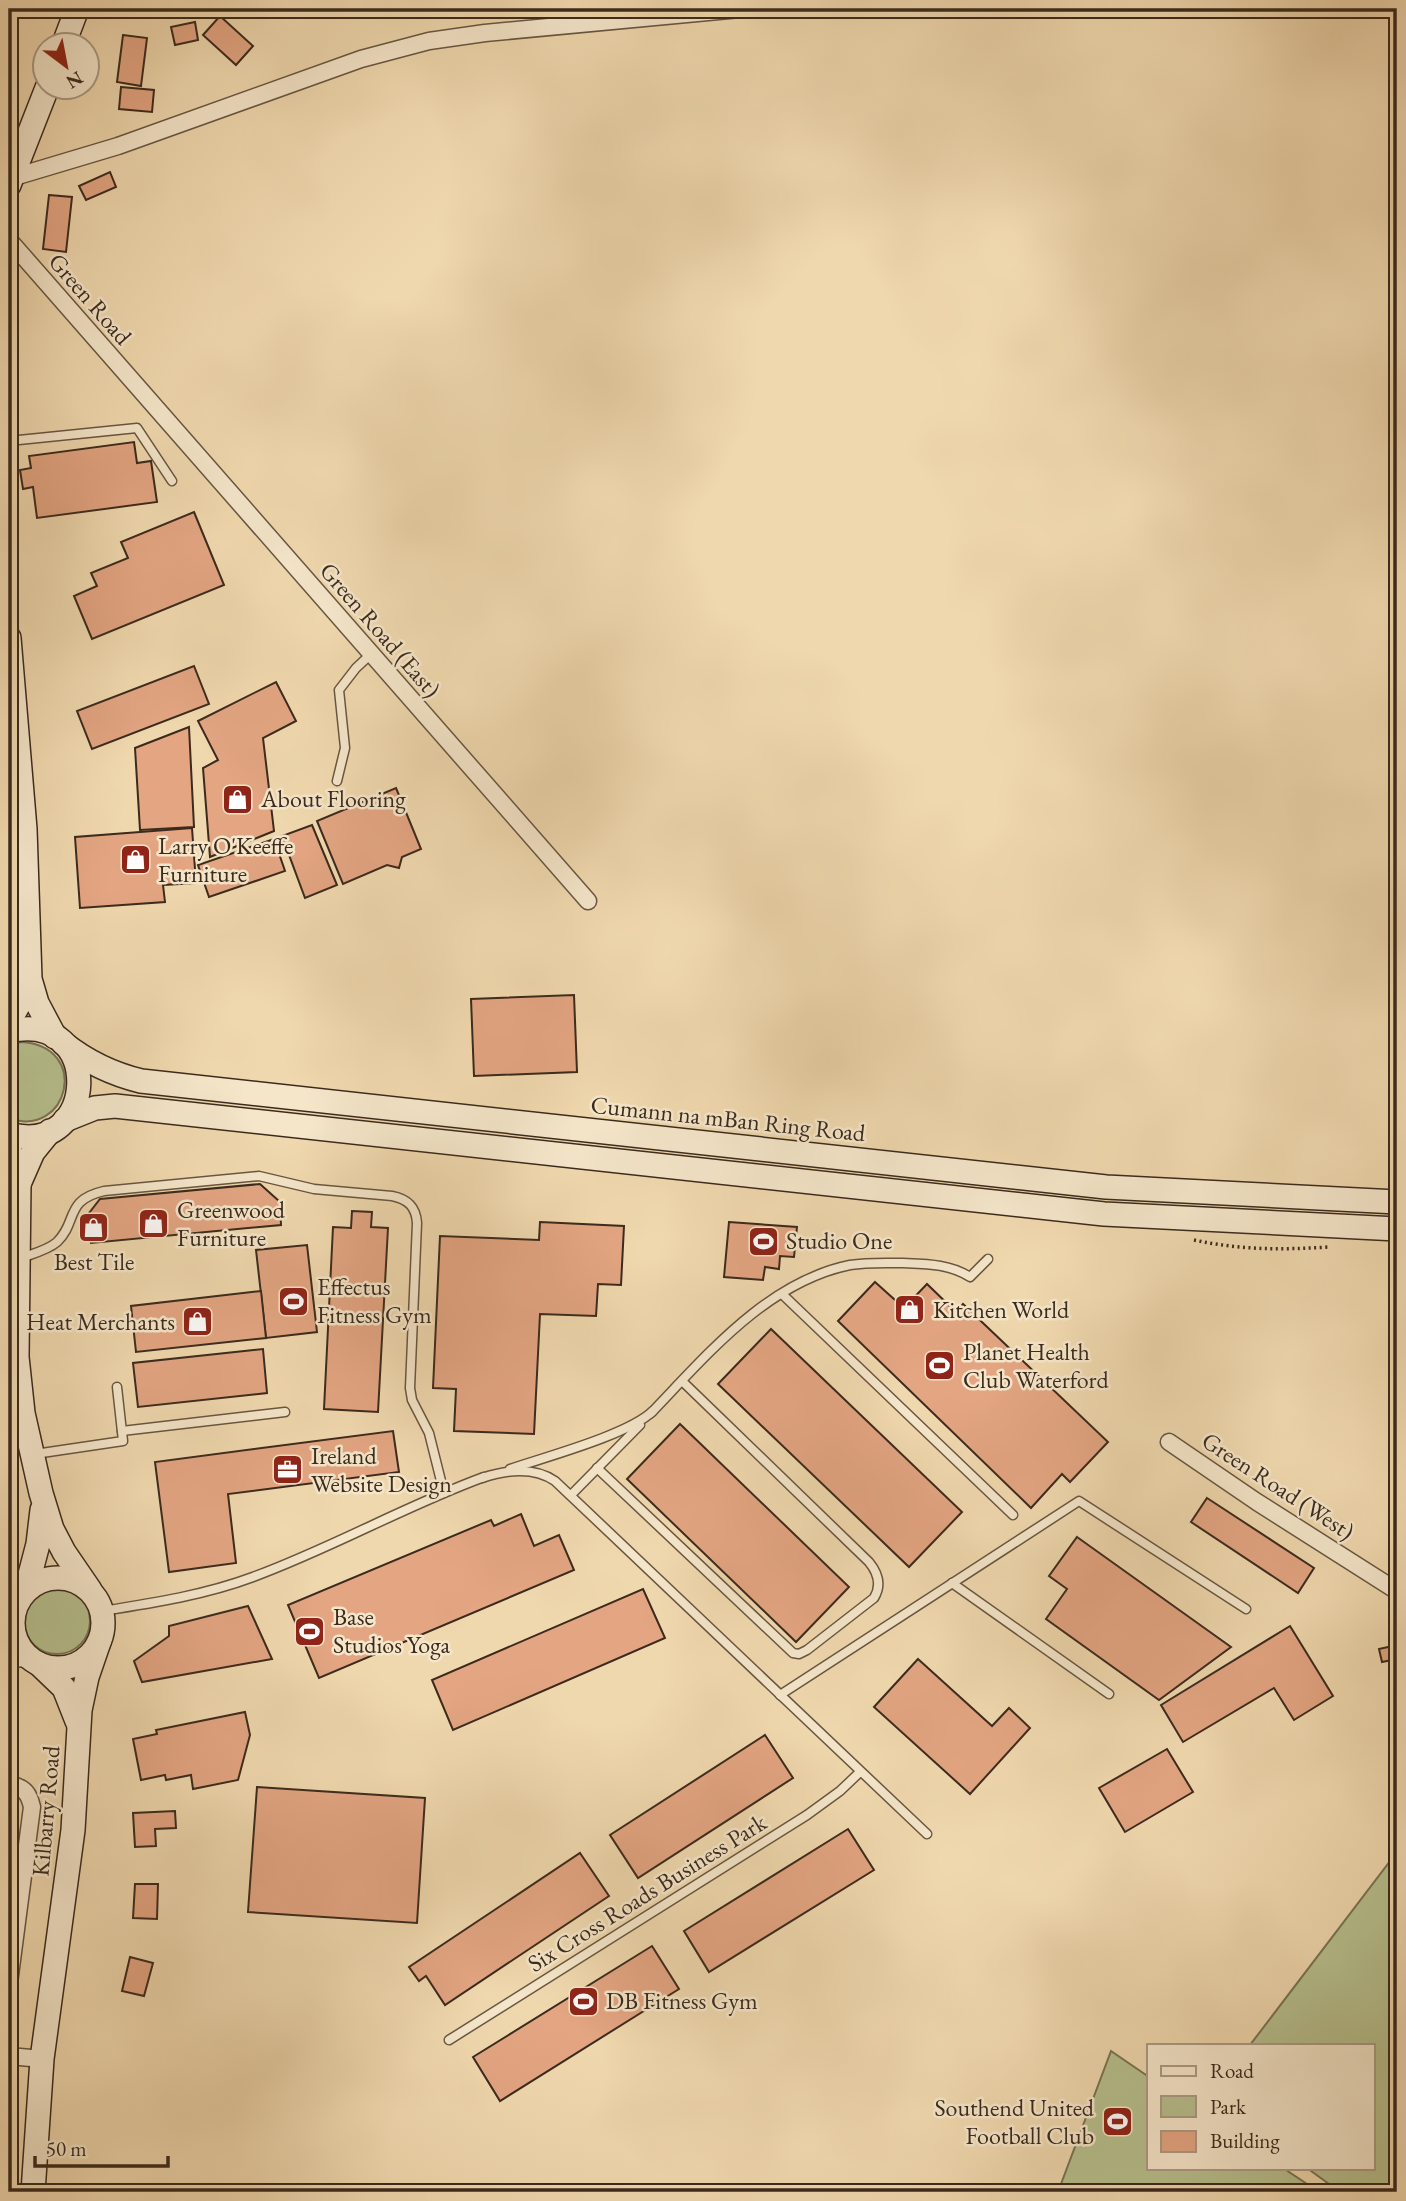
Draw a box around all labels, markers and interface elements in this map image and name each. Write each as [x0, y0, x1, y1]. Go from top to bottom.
north arrow [32, 32, 102, 102]
text: N [61, 65, 88, 95]
street label: Green Road [42, 246, 139, 352]
street label: Green Road (East) [313, 556, 448, 704]
shop icon: About Flooring [221, 782, 255, 816]
place label: About Flooring [260, 783, 406, 814]
place label: Larry O'Keeffe Furniture [158, 830, 293, 889]
shop icon: Larry O'Keeffe Furniture [118, 843, 152, 877]
street label: Cumann na mBan Ring Road [589, 1089, 868, 1148]
place label: Greenwood Furniture [177, 1194, 286, 1253]
shop icon: Greenwood Furniture [137, 1207, 171, 1241]
shop icon: Best Tile [77, 1211, 111, 1245]
sports icon: Studio One [746, 1224, 780, 1258]
place label: Studio One [786, 1225, 892, 1256]
place label: Best Tile [54, 1246, 134, 1277]
place label: Effectus Fitness Gym [317, 1271, 432, 1330]
sports icon: Effectus Fitness Gym [277, 1284, 311, 1318]
shop icon: Kitchen World [893, 1293, 927, 1327]
place label: Kitchen World [933, 1294, 1070, 1325]
shop icon: Heat Merchants [181, 1305, 215, 1339]
place label: Heat Merchants [26, 1306, 175, 1337]
place label: Planet Health Club Waterford [963, 1336, 1110, 1395]
sports icon: Planet Health Club Waterford [923, 1349, 957, 1383]
street label: Green Road (West) [1196, 1425, 1360, 1546]
place label: Ireland Website Design [311, 1440, 452, 1499]
office icon: Ireland Website Design [271, 1453, 305, 1487]
place label: Base Studios Yoga [333, 1601, 451, 1660]
sports icon: Base Studios Yoga [293, 1614, 327, 1648]
street label: Kilbarry Road [24, 1743, 67, 1878]
street label: Six Cross Roads Business Park [522, 1806, 773, 1979]
sports icon: DB Fitness Gym [566, 1984, 600, 2018]
place label: DB Fitness Gym [606, 1985, 758, 2016]
legend [1147, 2044, 1374, 2170]
text: Road [1210, 2057, 1254, 2084]
place label: Southend United Football Club [934, 2092, 1095, 2151]
text: Park [1210, 2093, 1247, 2120]
sports icon: Southend United Football Club [1100, 2105, 1134, 2139]
scale bar [35, 2124, 168, 2168]
text: Building [1210, 2127, 1280, 2154]
text: 50 m [46, 2135, 87, 2162]

